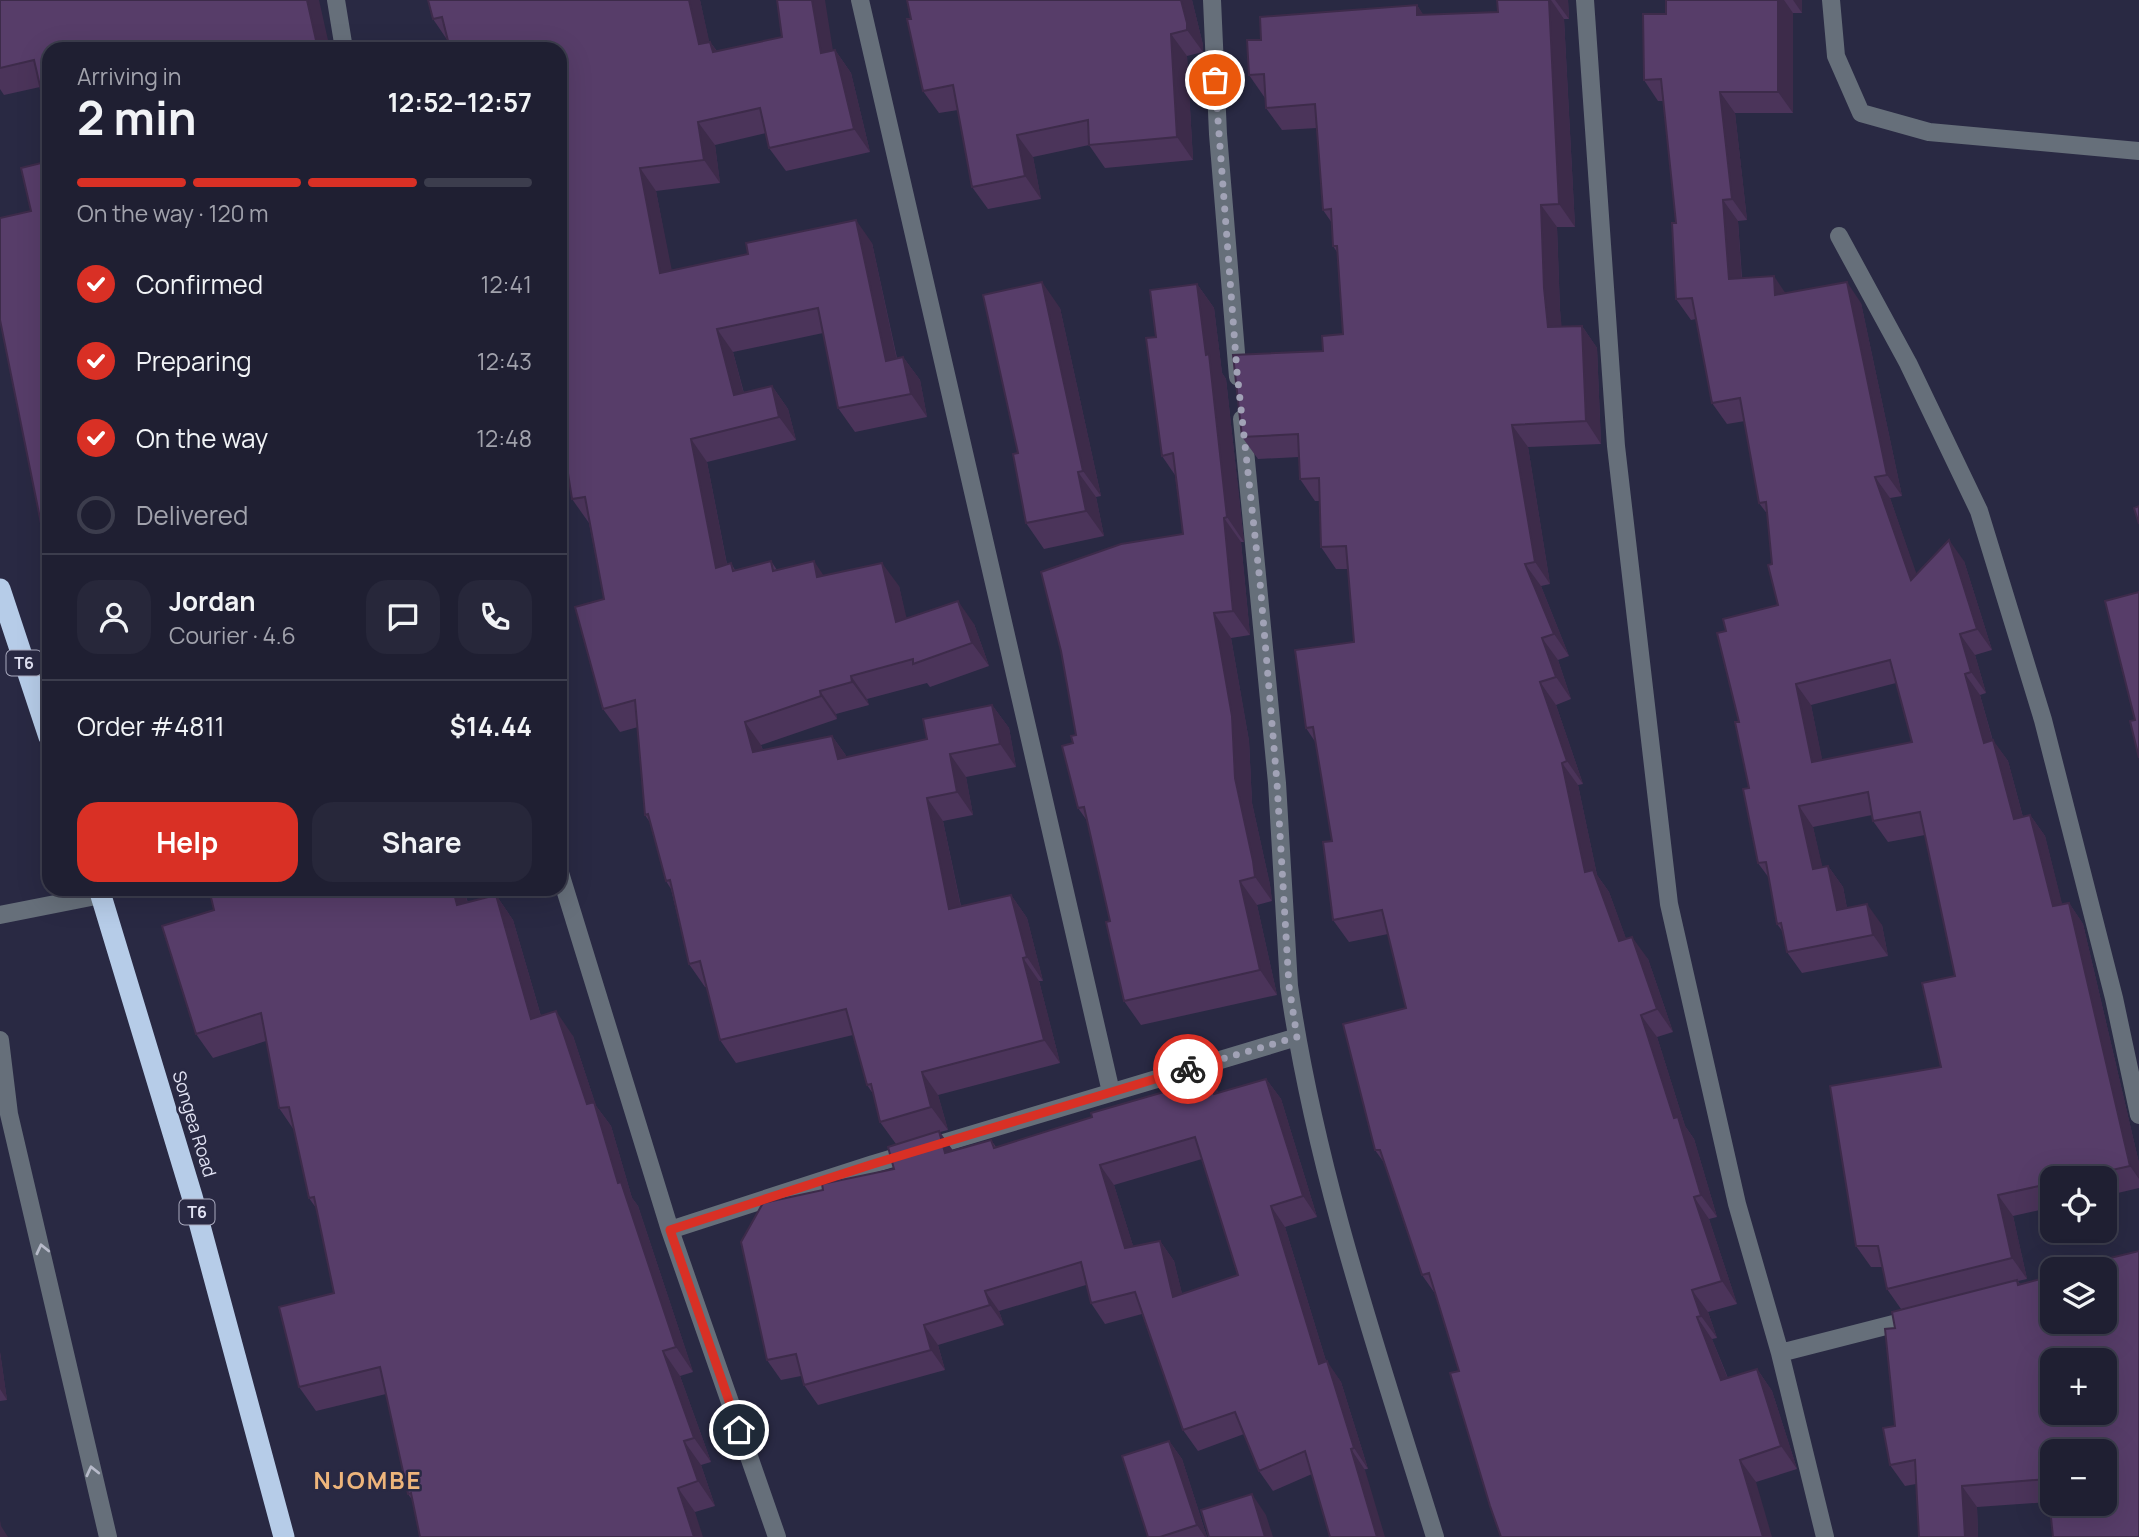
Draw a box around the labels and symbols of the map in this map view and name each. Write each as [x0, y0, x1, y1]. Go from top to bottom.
pin [1185, 50, 1245, 110]
road number: T6 [6, 650, 42, 676]
courier [1153, 1034, 1223, 1104]
street label: Songea Road [167, 1068, 222, 1180]
road number: T6 [180, 1200, 214, 1224]
one-way arrow [36, 1243, 50, 1255]
pin [709, 1400, 769, 1460]
district label: NJOMBE [314, 1463, 422, 1496]
one-way arrow [86, 1465, 100, 1477]

